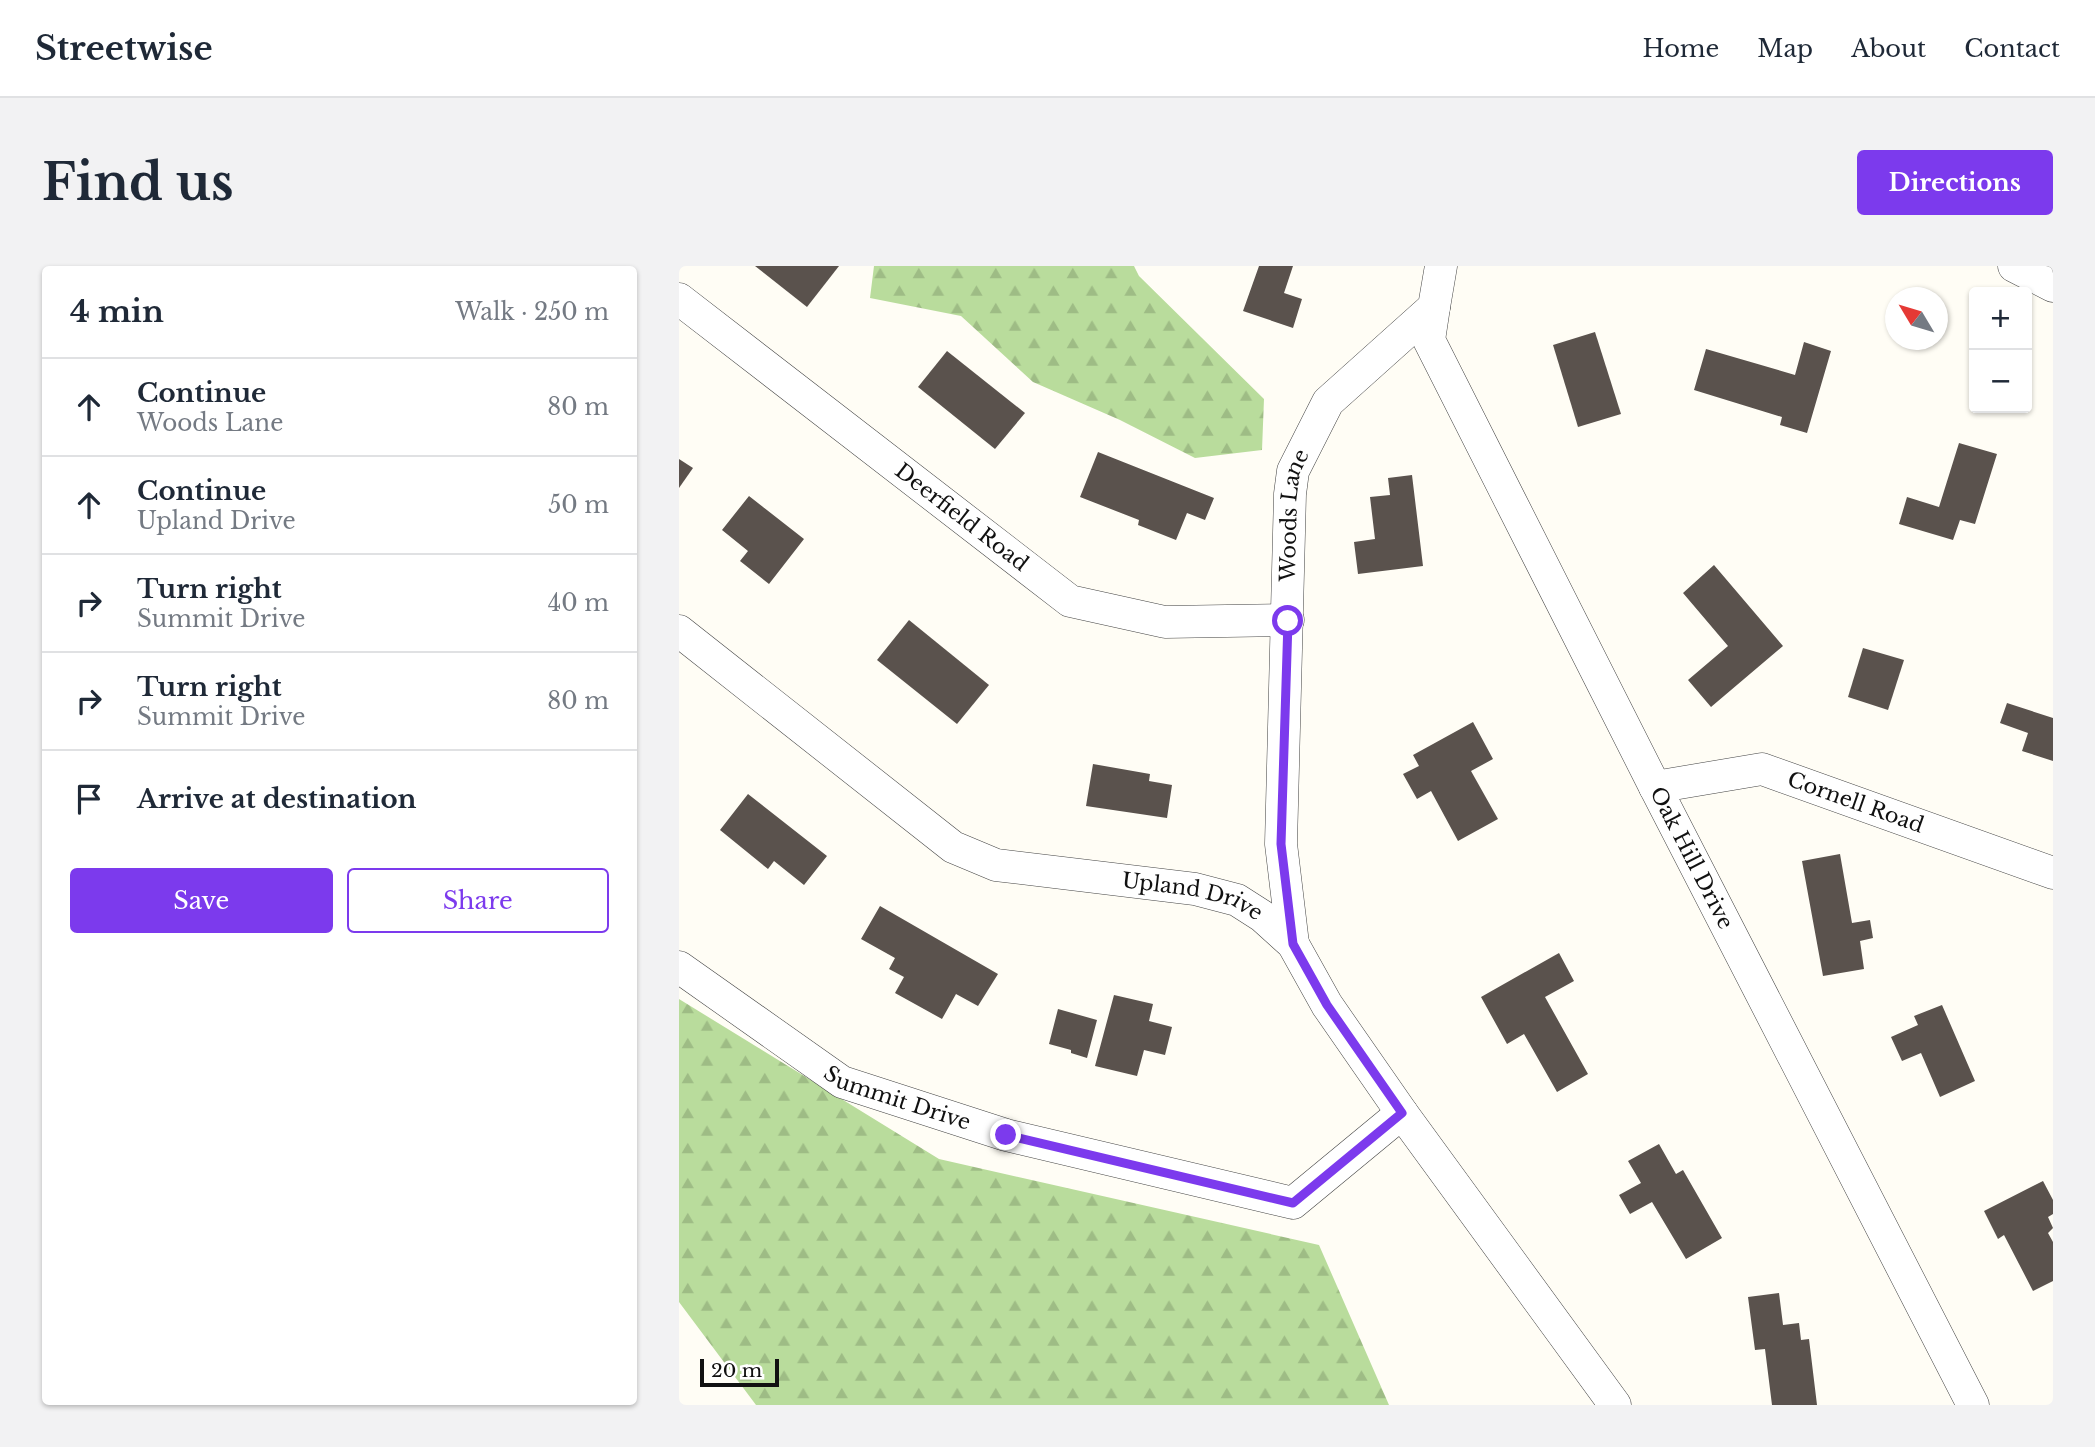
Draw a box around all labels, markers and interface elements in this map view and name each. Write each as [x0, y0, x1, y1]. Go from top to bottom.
text: Streetwise [35, 28, 213, 69]
text: Home [1643, 34, 1719, 63]
text: Map [1757, 34, 1813, 63]
text: About [1851, 34, 1926, 63]
text: Contact [1964, 34, 2060, 63]
button: Directions [1857, 150, 2053, 215]
text: Find us [42, 152, 234, 213]
north arrow [1885, 287, 1948, 350]
map controls [1969, 287, 2032, 413]
button: + [1969, 287, 2032, 350]
text: 4 min [70, 293, 164, 330]
text: Walk · 250 m [455, 298, 609, 326]
button: − [1969, 350, 2032, 413]
text: Continue [137, 377, 266, 409]
icon: ahead [70, 388, 108, 426]
text: 80 m [547, 393, 609, 421]
text: Woods Lane [137, 409, 283, 437]
street label: Woods Lane [1275, 445, 1315, 583]
street label: Deerfield Road [890, 458, 1033, 577]
text: Continue [137, 475, 266, 507]
icon: ahead [70, 486, 108, 524]
text: 50 m [548, 491, 609, 519]
text: Upland Drive [137, 507, 296, 535]
text: Turn right [137, 573, 282, 605]
icon: right [70, 584, 108, 622]
text: 40 m [548, 589, 609, 617]
text: Summit Drive [137, 605, 305, 633]
route start [1272, 605, 1303, 636]
text: Turn right [137, 671, 282, 703]
icon: right [70, 682, 108, 720]
text: 80 m [547, 687, 609, 715]
text: Summit Drive [137, 703, 305, 731]
street label: Cornell Road [1784, 766, 1927, 839]
icon: arrive [70, 780, 108, 818]
street label: Oak Hill Drive [1644, 782, 1739, 933]
text: Arrive at destination [137, 783, 417, 815]
street label: Upland Drive [1120, 867, 1268, 926]
button: Save [70, 868, 333, 933]
button: Share [347, 868, 609, 933]
street label: Summit Drive [819, 1060, 974, 1136]
route end [990, 1119, 1021, 1150]
scale bar [700, 1356, 779, 1388]
text: 20 m [711, 1359, 762, 1382]

